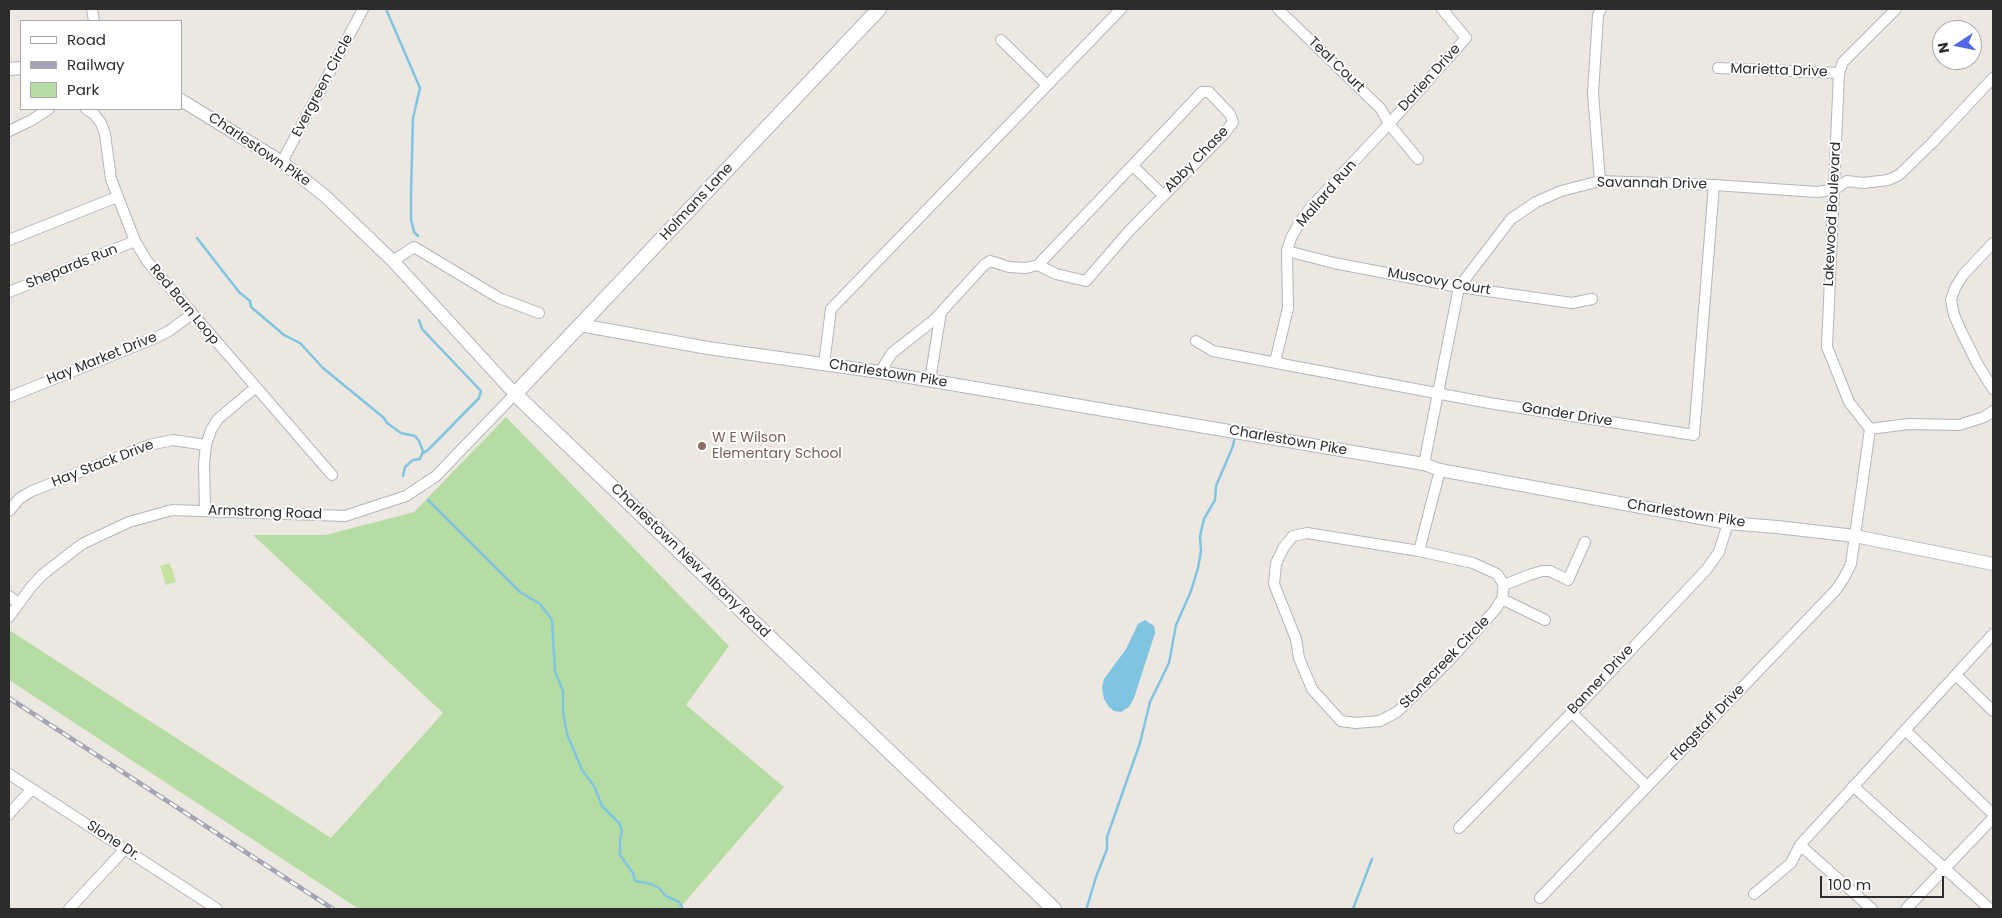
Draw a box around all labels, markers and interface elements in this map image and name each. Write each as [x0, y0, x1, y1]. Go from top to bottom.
legend [20, 20, 182, 110]
north arrow [1932, 20, 1982, 70]
text: Road [67, 29, 106, 50]
street label: Evergreen Circle [289, 32, 357, 140]
street label: Teal Court [1304, 34, 1368, 96]
street label: Darien Drive [1395, 41, 1465, 115]
text: N [1932, 41, 1954, 55]
text: Railway [67, 54, 125, 75]
street label: Marietta Drive [1730, 61, 1828, 81]
text: Park [67, 79, 99, 100]
street label: Charlestown Pike [205, 110, 313, 190]
street label: Abby Chase [1161, 124, 1233, 196]
street label: Lakewood Boulevard [1821, 141, 1845, 287]
street label: Mallard Run [1294, 157, 1360, 231]
street label: Holmans Lane [657, 160, 737, 244]
street label: Savannah Drive [1597, 175, 1707, 193]
street label: Shepards Run [24, 241, 120, 293]
street label: Red Barn Loop [145, 261, 223, 349]
street label: Muscovy Court [1386, 265, 1492, 299]
street label: Hay Market Drive [44, 329, 160, 389]
street label: Charlestown Pike [828, 356, 948, 392]
street label: Gander Drive [1520, 400, 1614, 430]
street label: Charlestown Pike [1228, 422, 1348, 460]
place label: W E Wilson Elementary School [712, 430, 842, 462]
street label: Hay Stack Drive [50, 437, 156, 491]
marker: W E Wilson Elementary School [696, 440, 708, 452]
street label: Charlestown New Albany Road [607, 480, 773, 642]
street label: Charlestown Pike [1626, 496, 1746, 532]
street label: Armstrong Road [208, 503, 322, 523]
street label: Stonecreek Circle [1397, 613, 1493, 713]
street label: Banner Drive [1565, 642, 1637, 718]
street label: Flagstaff Drive [1667, 681, 1749, 765]
street label: Slone Dr. [83, 818, 143, 864]
scale bar [1822, 866, 1946, 898]
text: 100 m [1828, 874, 1871, 895]

